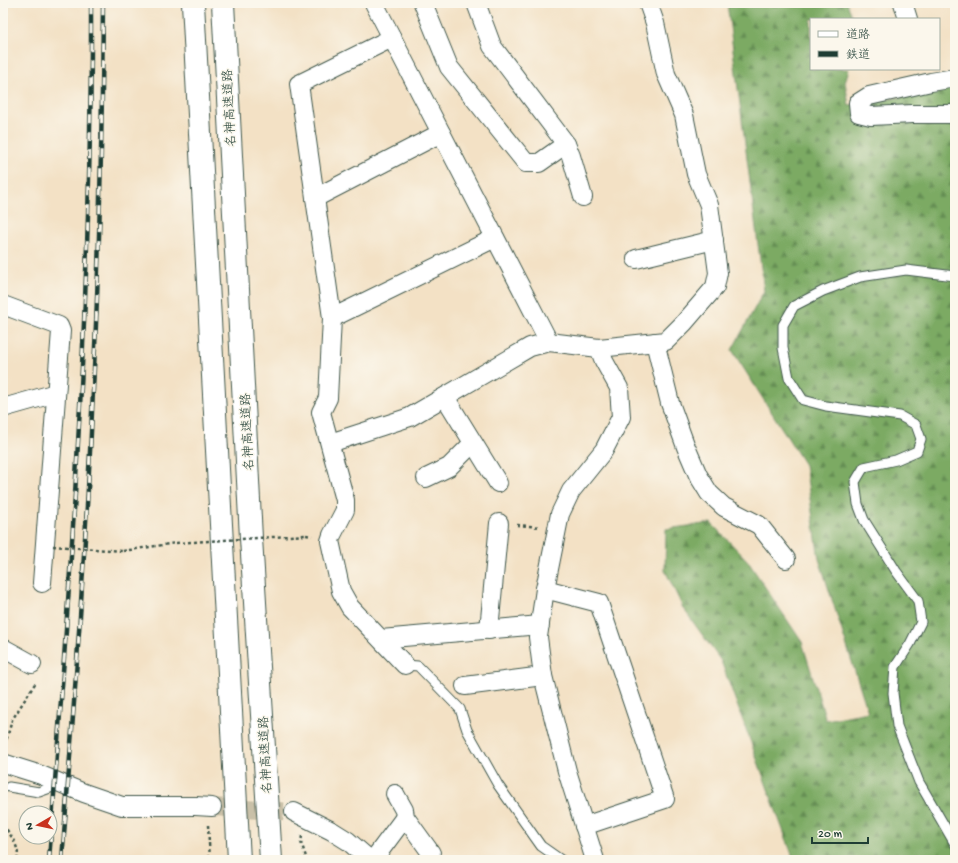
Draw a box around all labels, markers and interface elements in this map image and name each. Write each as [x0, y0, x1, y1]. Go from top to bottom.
legend [810, 18, 940, 70]
text: 道路 [846, 28, 870, 43]
text: 鉄道 [846, 48, 870, 63]
street label: 名神高速道路 [221, 69, 240, 147]
street label: 名神高速道路 [239, 393, 258, 471]
street label: 名神高速道路 [257, 716, 276, 794]
north arrow [18, 805, 58, 845]
scale bar [812, 819, 868, 845]
text: N [24, 822, 37, 831]
text: 20 m [818, 828, 843, 842]

